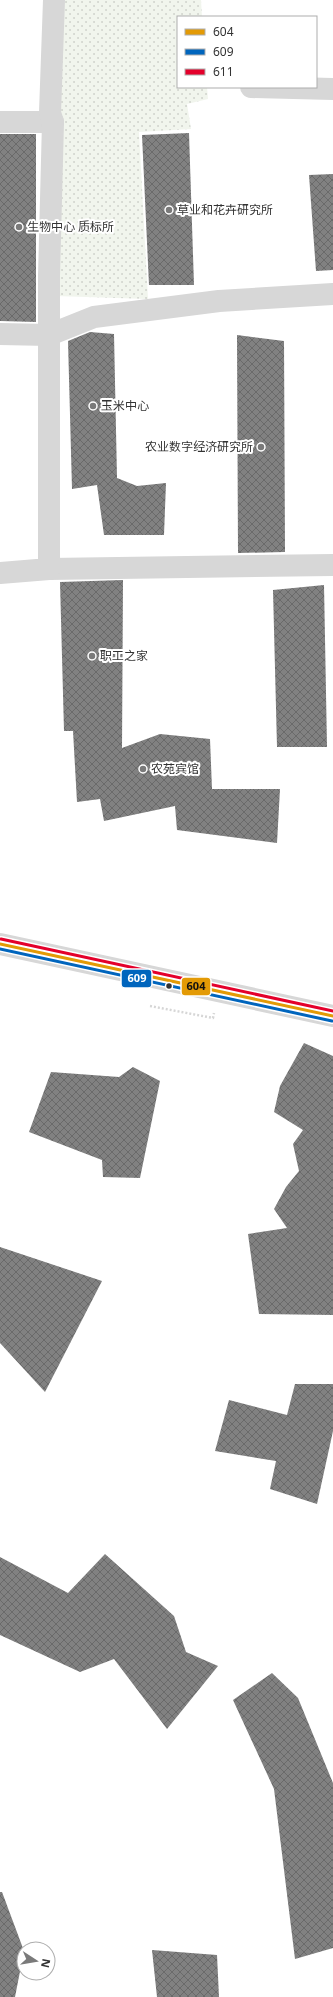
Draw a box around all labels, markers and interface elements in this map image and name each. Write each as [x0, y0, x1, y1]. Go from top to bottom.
legend [177, 16, 317, 88]
text: 604 [213, 23, 234, 40]
text: 609 [213, 43, 234, 60]
text: 611 [213, 63, 234, 80]
place label: 草业和花卉研究所 [177, 201, 273, 218]
marker: 草业和花卉研究所 [164, 205, 174, 215]
place label: 生物中心 质标所 [27, 218, 114, 235]
marker: 生物中心 质标所 [14, 222, 24, 232]
place label: 玉米中心 [101, 397, 149, 414]
marker: 玉米中心 [88, 401, 98, 411]
place label: 农业数字经济研究所 [145, 438, 253, 455]
marker: 农业数字经济研究所 [256, 442, 266, 452]
place label: 职工之家 [100, 647, 148, 664]
marker: 职工之家 [87, 651, 97, 661]
place label: 农苑宾馆 [151, 760, 199, 777]
marker: 农苑宾馆 [138, 764, 148, 774]
line badge: 609 [121, 969, 152, 988]
text: 609 [128, 970, 146, 985]
line badge: 604 [181, 977, 211, 996]
text: 604 [187, 978, 206, 993]
unlabelled marker [164, 981, 174, 991]
north arrow [16, 1941, 56, 1981]
text: N [38, 1957, 55, 1969]

